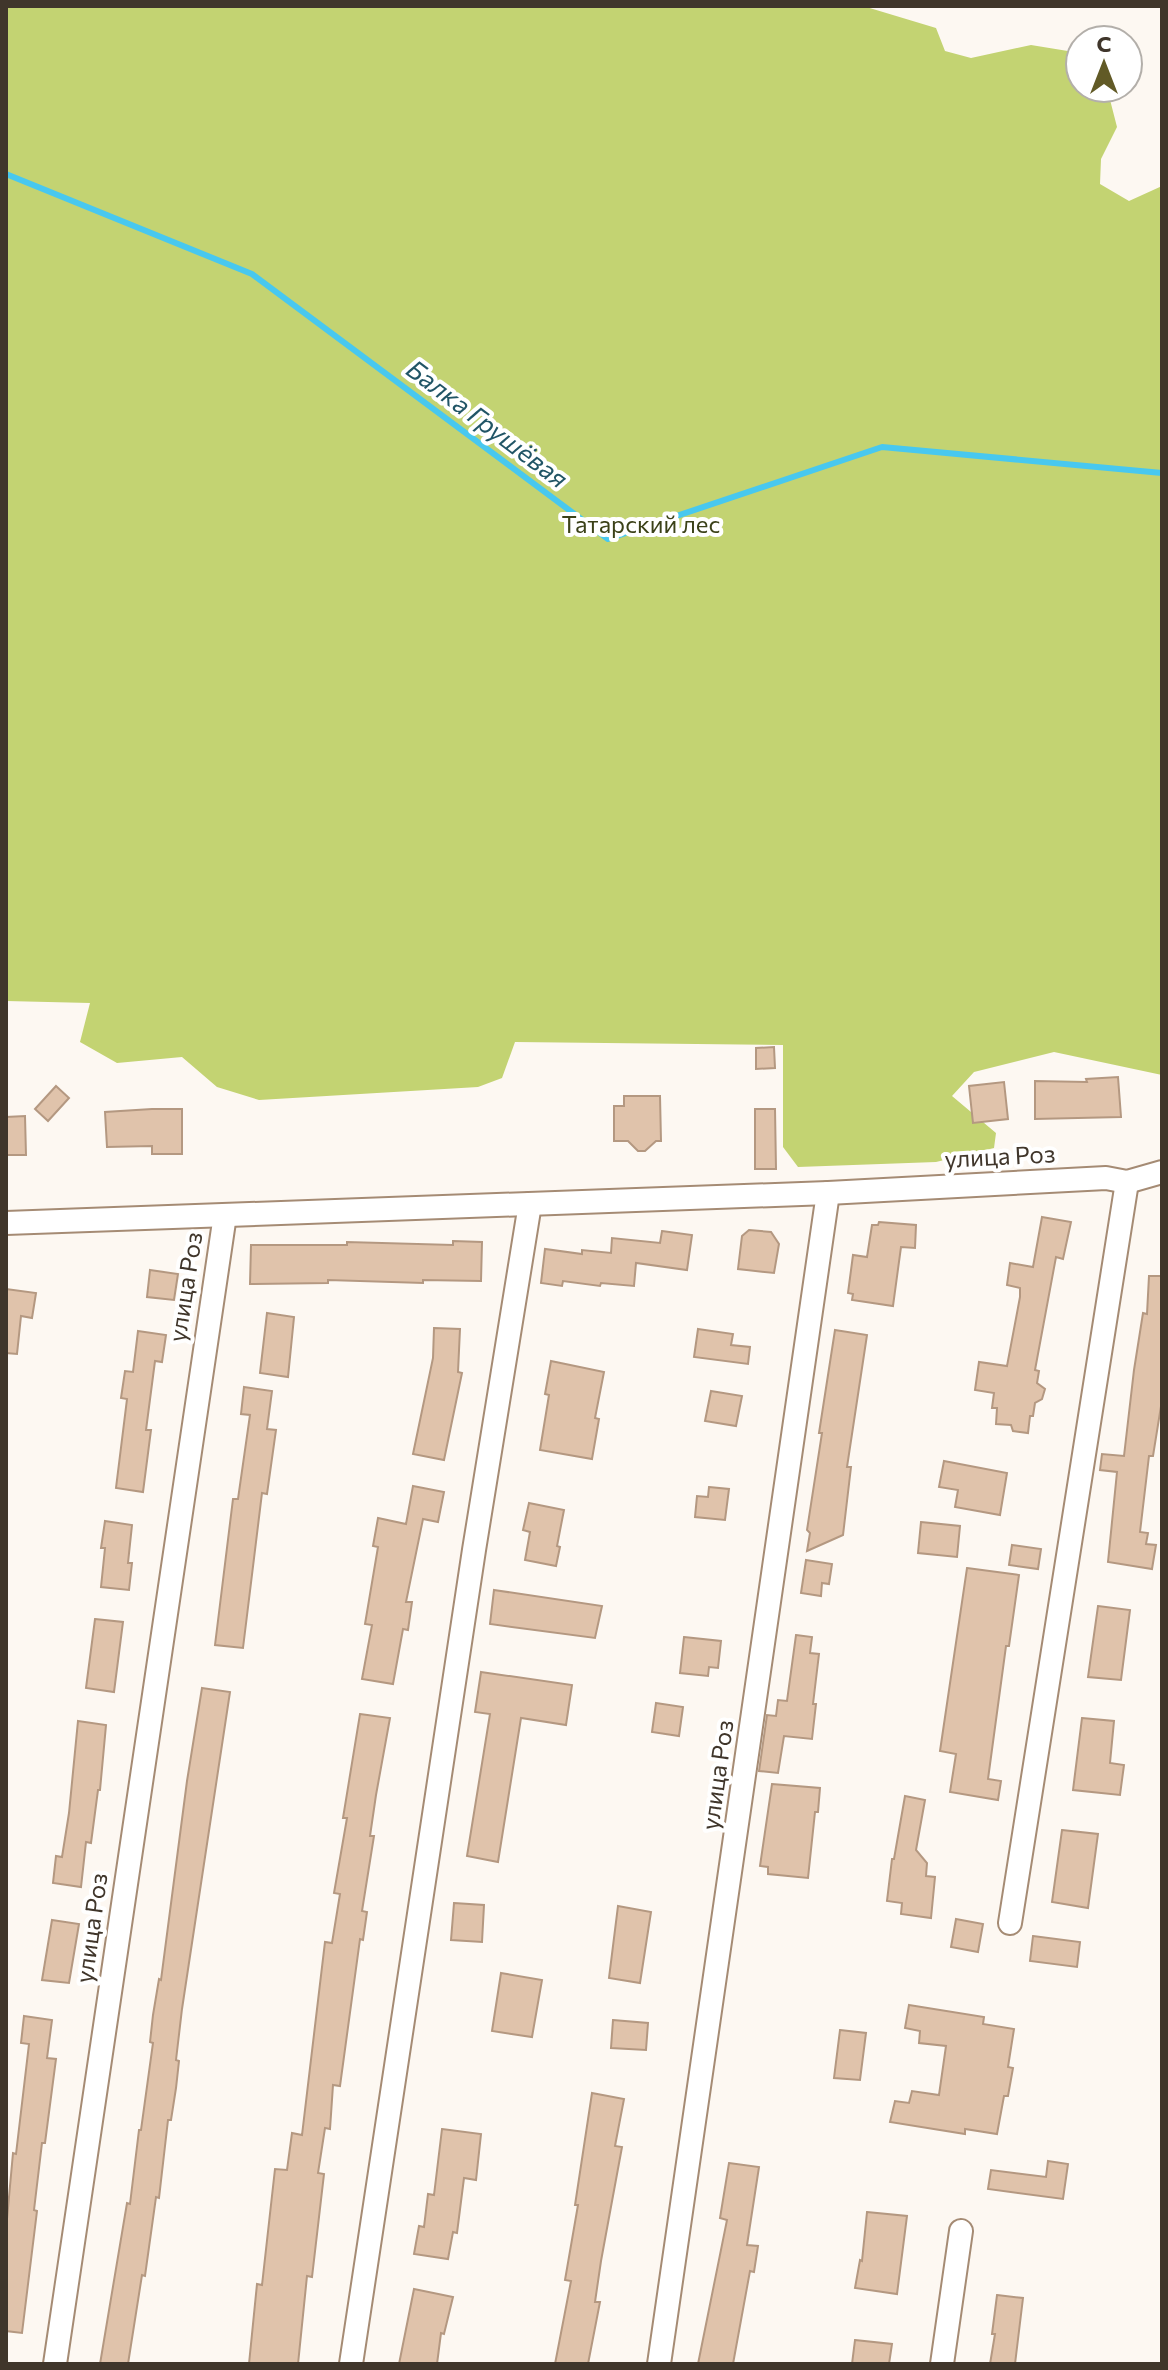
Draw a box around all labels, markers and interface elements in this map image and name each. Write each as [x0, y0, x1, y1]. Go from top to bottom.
north arrow [1064, 24, 1144, 104]
text: С [1096, 30, 1112, 57]
water label: Балка Грушёвая [401, 352, 575, 493]
park label: Татарский лес [562, 509, 720, 538]
street label: улица Роз [944, 1138, 1056, 1173]
street label: улица Роз [162, 1230, 208, 1344]
street label: улица Роз [694, 1718, 739, 1832]
street label: улица Роз [68, 1871, 113, 1985]

